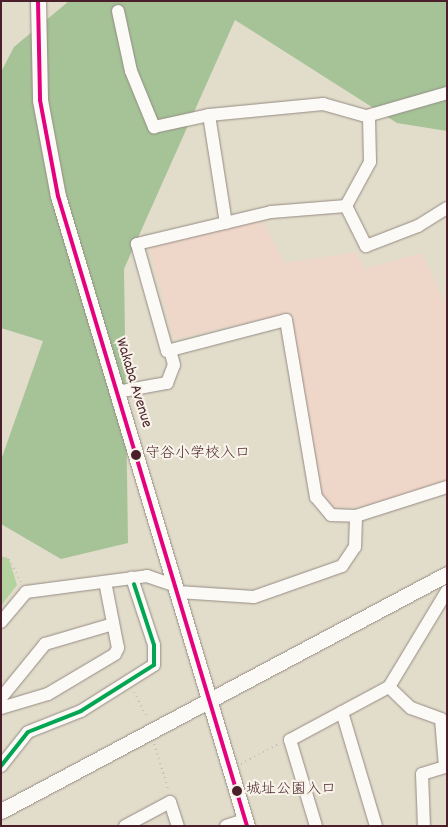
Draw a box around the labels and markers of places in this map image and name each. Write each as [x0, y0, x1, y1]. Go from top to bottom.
place label: 守谷小学校入口 [145, 446, 250, 464]
marker: 守谷小学校入口 [131, 450, 141, 460]
place label: 城址公園入口 [246, 782, 336, 800]
marker: 城址公園入口 [232, 786, 242, 796]

